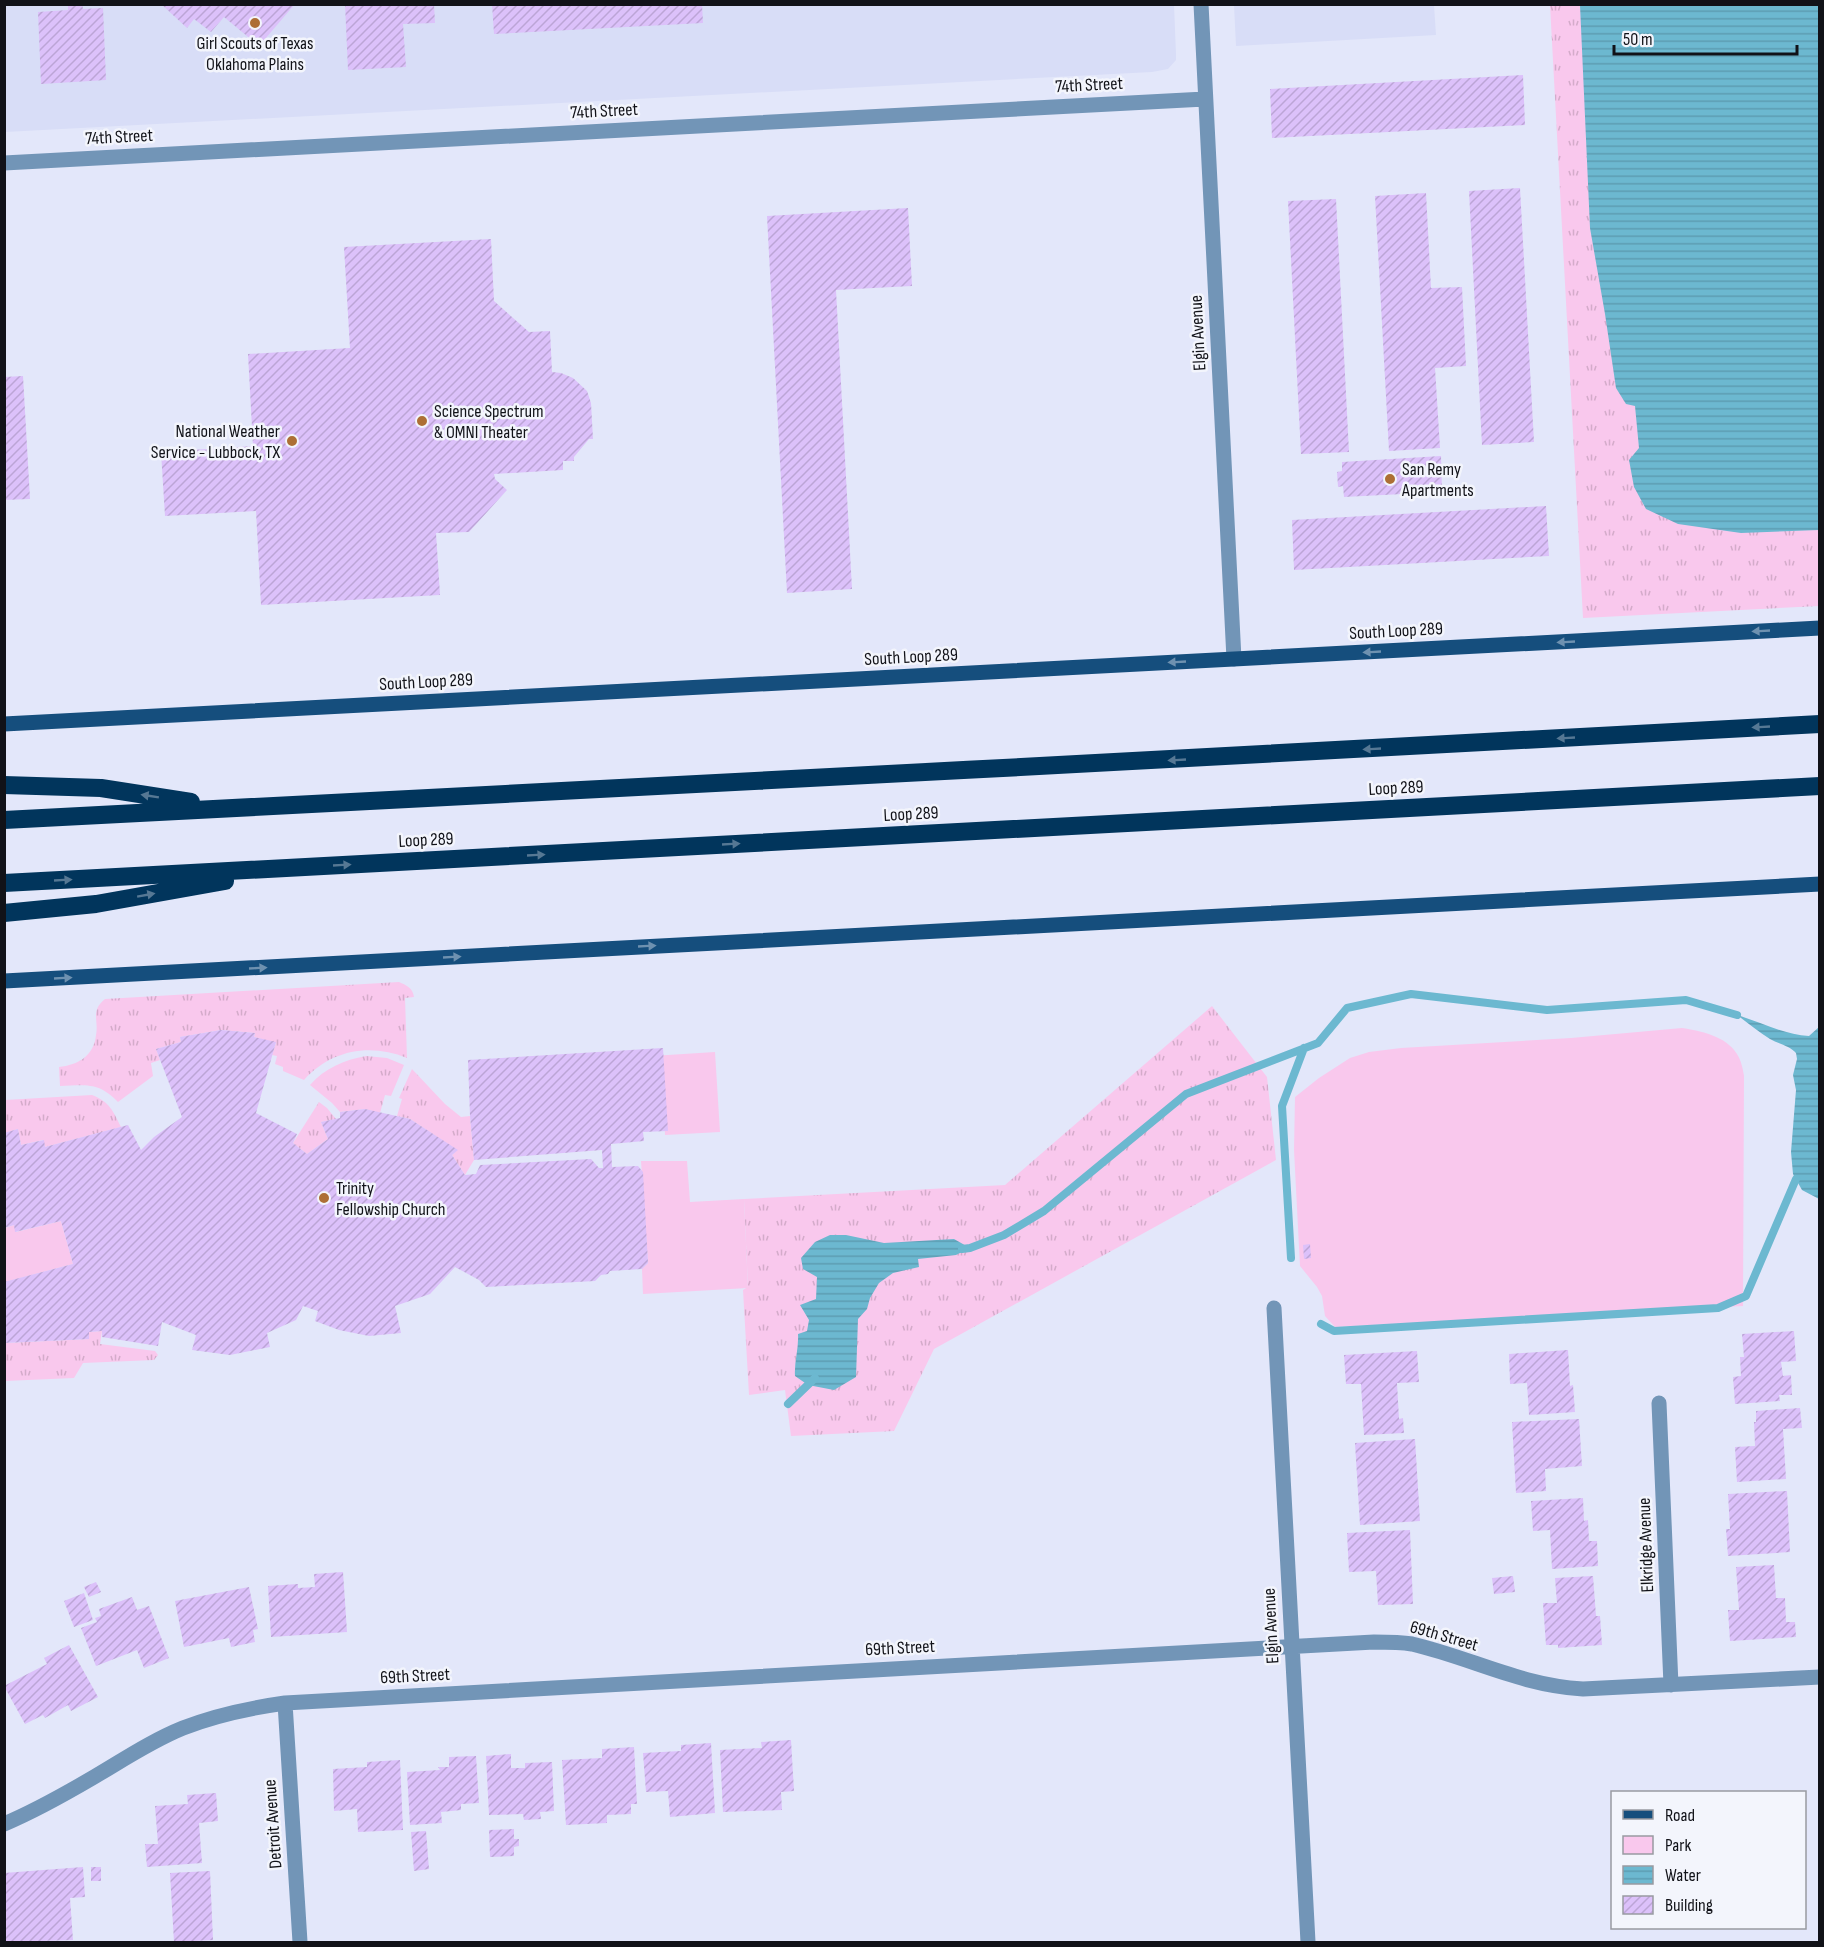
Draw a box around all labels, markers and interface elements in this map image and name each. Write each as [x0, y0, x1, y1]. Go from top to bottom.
marker: Girl Scouts of Texas Oklahoma Plains [248, 16, 262, 30]
scale bar [1614, 18, 1797, 56]
text: 50 m [1623, 29, 1653, 50]
place label: Girl Scouts of Texas Oklahoma Plains [197, 33, 313, 75]
street label: 74th Street [1055, 73, 1124, 97]
street label: 74th Street [570, 99, 639, 123]
street label: 74th Street [85, 125, 154, 149]
street label: Elgin Avenue [1186, 295, 1210, 371]
place label: Science Spectrum & OMNI Theater [434, 401, 544, 443]
marker: Science Spectrum & OMNI Theater [415, 414, 429, 428]
place label: National Weather Service - Lubbock, TX [151, 421, 280, 463]
marker: National Weather Service - Lubbock, TX [285, 434, 299, 448]
place label: San Remy Apartments [1401, 459, 1474, 501]
marker: San Remy Apartments [1383, 472, 1397, 486]
street label: South Loop 289 [1349, 618, 1443, 644]
one-way arrow [1752, 627, 1771, 636]
one-way arrow [1557, 637, 1576, 646]
street label: South Loop 289 [864, 644, 958, 670]
one-way arrow [1362, 647, 1381, 656]
one-way arrow [1167, 657, 1186, 666]
street label: South Loop 289 [379, 669, 473, 695]
one-way arrow [1752, 723, 1771, 732]
one-way arrow [1557, 734, 1576, 743]
one-way arrow [1362, 745, 1381, 754]
one-way arrow [1167, 755, 1186, 764]
street label: Loop 289 [1368, 776, 1424, 800]
one-way arrow [140, 791, 159, 800]
street label: Loop 289 [883, 802, 939, 826]
street label: Loop 289 [398, 828, 454, 852]
one-way arrow [721, 840, 740, 849]
one-way arrow [527, 850, 546, 859]
one-way arrow [332, 861, 351, 870]
one-way arrow [53, 876, 72, 885]
one-way arrow [136, 890, 155, 899]
one-way arrow [638, 942, 657, 951]
one-way arrow [443, 953, 462, 962]
one-way arrow [248, 963, 267, 972]
one-way arrow [53, 974, 72, 983]
place label: Trinity Fellowship Church [336, 1178, 446, 1220]
marker: Trinity Fellowship Church [317, 1191, 331, 1205]
street label: Elkridge Avenue [1634, 1497, 1658, 1593]
street label: Elgin Avenue [1259, 1588, 1283, 1664]
street label: 69th Street [1407, 1616, 1481, 1656]
street label: 69th Street [865, 1636, 936, 1660]
street label: 69th Street [380, 1664, 451, 1688]
street label: Detroit Avenue [259, 1779, 287, 1869]
legend [1611, 1791, 1806, 1929]
text: Road [1665, 1805, 1695, 1826]
text: Park [1665, 1835, 1691, 1856]
text: Water [1665, 1865, 1701, 1886]
text: Building [1665, 1895, 1713, 1916]

